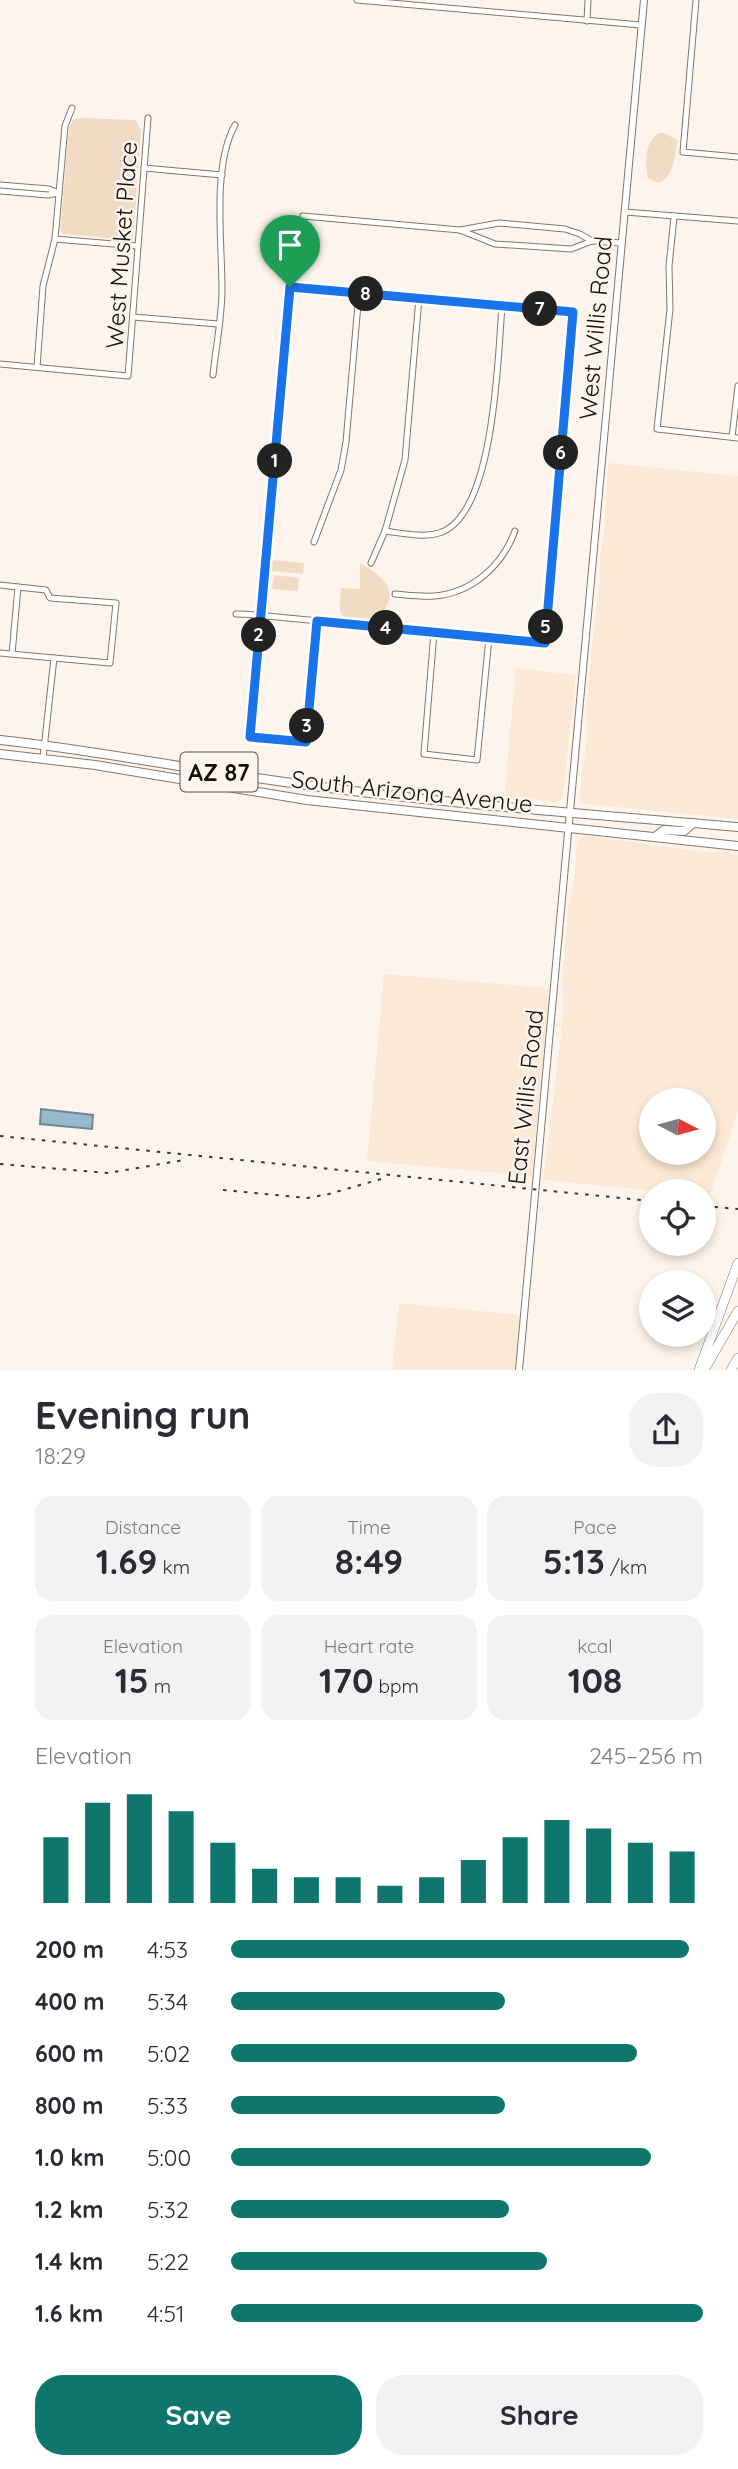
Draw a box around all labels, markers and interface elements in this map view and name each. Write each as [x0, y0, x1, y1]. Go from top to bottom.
street label: West Musket Place [99, 140, 143, 350]
pin [260, 215, 320, 287]
icon: arrive [271, 226, 309, 264]
street label: West Willis Road [572, 235, 618, 421]
pin: 8 [348, 276, 384, 312]
text: 8 [360, 281, 371, 305]
pin: 7 [522, 292, 558, 326]
text: 7 [534, 296, 545, 320]
pin: 6 [544, 435, 578, 470]
text: 6 [555, 440, 566, 464]
pin: 1 [258, 444, 292, 478]
text: 1 [271, 448, 278, 472]
pin: 4 [368, 610, 404, 646]
pin: 5 [528, 610, 564, 644]
text: 5 [540, 614, 551, 638]
text: 4 [380, 615, 391, 639]
pin: 2 [242, 618, 276, 652]
text: 2 [253, 622, 264, 646]
pin: 3 [290, 708, 324, 744]
text: 3 [301, 713, 312, 737]
road number: AZ 87 [180, 752, 258, 792]
street label: South Arizona Avenue [290, 763, 534, 819]
street label: East Willis Road [501, 1008, 549, 1186]
north arrow [639, 1088, 716, 1166]
map controls [639, 1088, 716, 1347]
button: locate [639, 1179, 716, 1256]
button: layers [639, 1270, 716, 1347]
text: Evening run [35, 1391, 250, 1439]
button: share [629, 1393, 703, 1467]
text: 18:29 [35, 1441, 86, 1470]
text: Distance [105, 1515, 181, 1539]
text: Time [347, 1515, 391, 1539]
text: Pace [573, 1515, 617, 1539]
text: 1.69 [96, 1539, 157, 1583]
text: 8:49 [335, 1539, 403, 1583]
text: 5:13 [543, 1539, 605, 1583]
text: km [157, 1555, 190, 1579]
text: /km [605, 1555, 647, 1579]
text: Elevation [103, 1634, 183, 1658]
text: Heart rate [324, 1634, 414, 1658]
text: kcal [577, 1634, 613, 1658]
text: 15 [115, 1658, 149, 1702]
text: 170 [319, 1658, 373, 1702]
text: 108 [568, 1658, 622, 1702]
text: m [149, 1674, 171, 1698]
text: bpm [373, 1674, 419, 1698]
text: Elevation [35, 1741, 132, 1770]
text: 245–256 m [589, 1741, 703, 1770]
text: 200 m [35, 1935, 104, 1964]
text: 4:53 [147, 1935, 188, 1964]
text: 400 m [35, 1987, 104, 2016]
text: 5:34 [147, 1987, 188, 2016]
text: 600 m [35, 2039, 104, 2068]
text: 5:02 [147, 2039, 190, 2068]
text: 800 m [35, 2091, 104, 2120]
text: 5:33 [147, 2091, 188, 2120]
text: 1.0 km [35, 2143, 105, 2172]
text: 5:00 [147, 2143, 191, 2172]
text: 1.2 km [35, 2195, 104, 2224]
text: 5:32 [147, 2195, 189, 2224]
text: 1.4 km [35, 2247, 103, 2276]
text: 5:22 [147, 2247, 189, 2276]
text: 1.6 km [35, 2299, 103, 2328]
text: 4:51 [147, 2299, 184, 2328]
button: Save [35, 2375, 362, 2455]
button: Share [376, 2375, 703, 2455]

